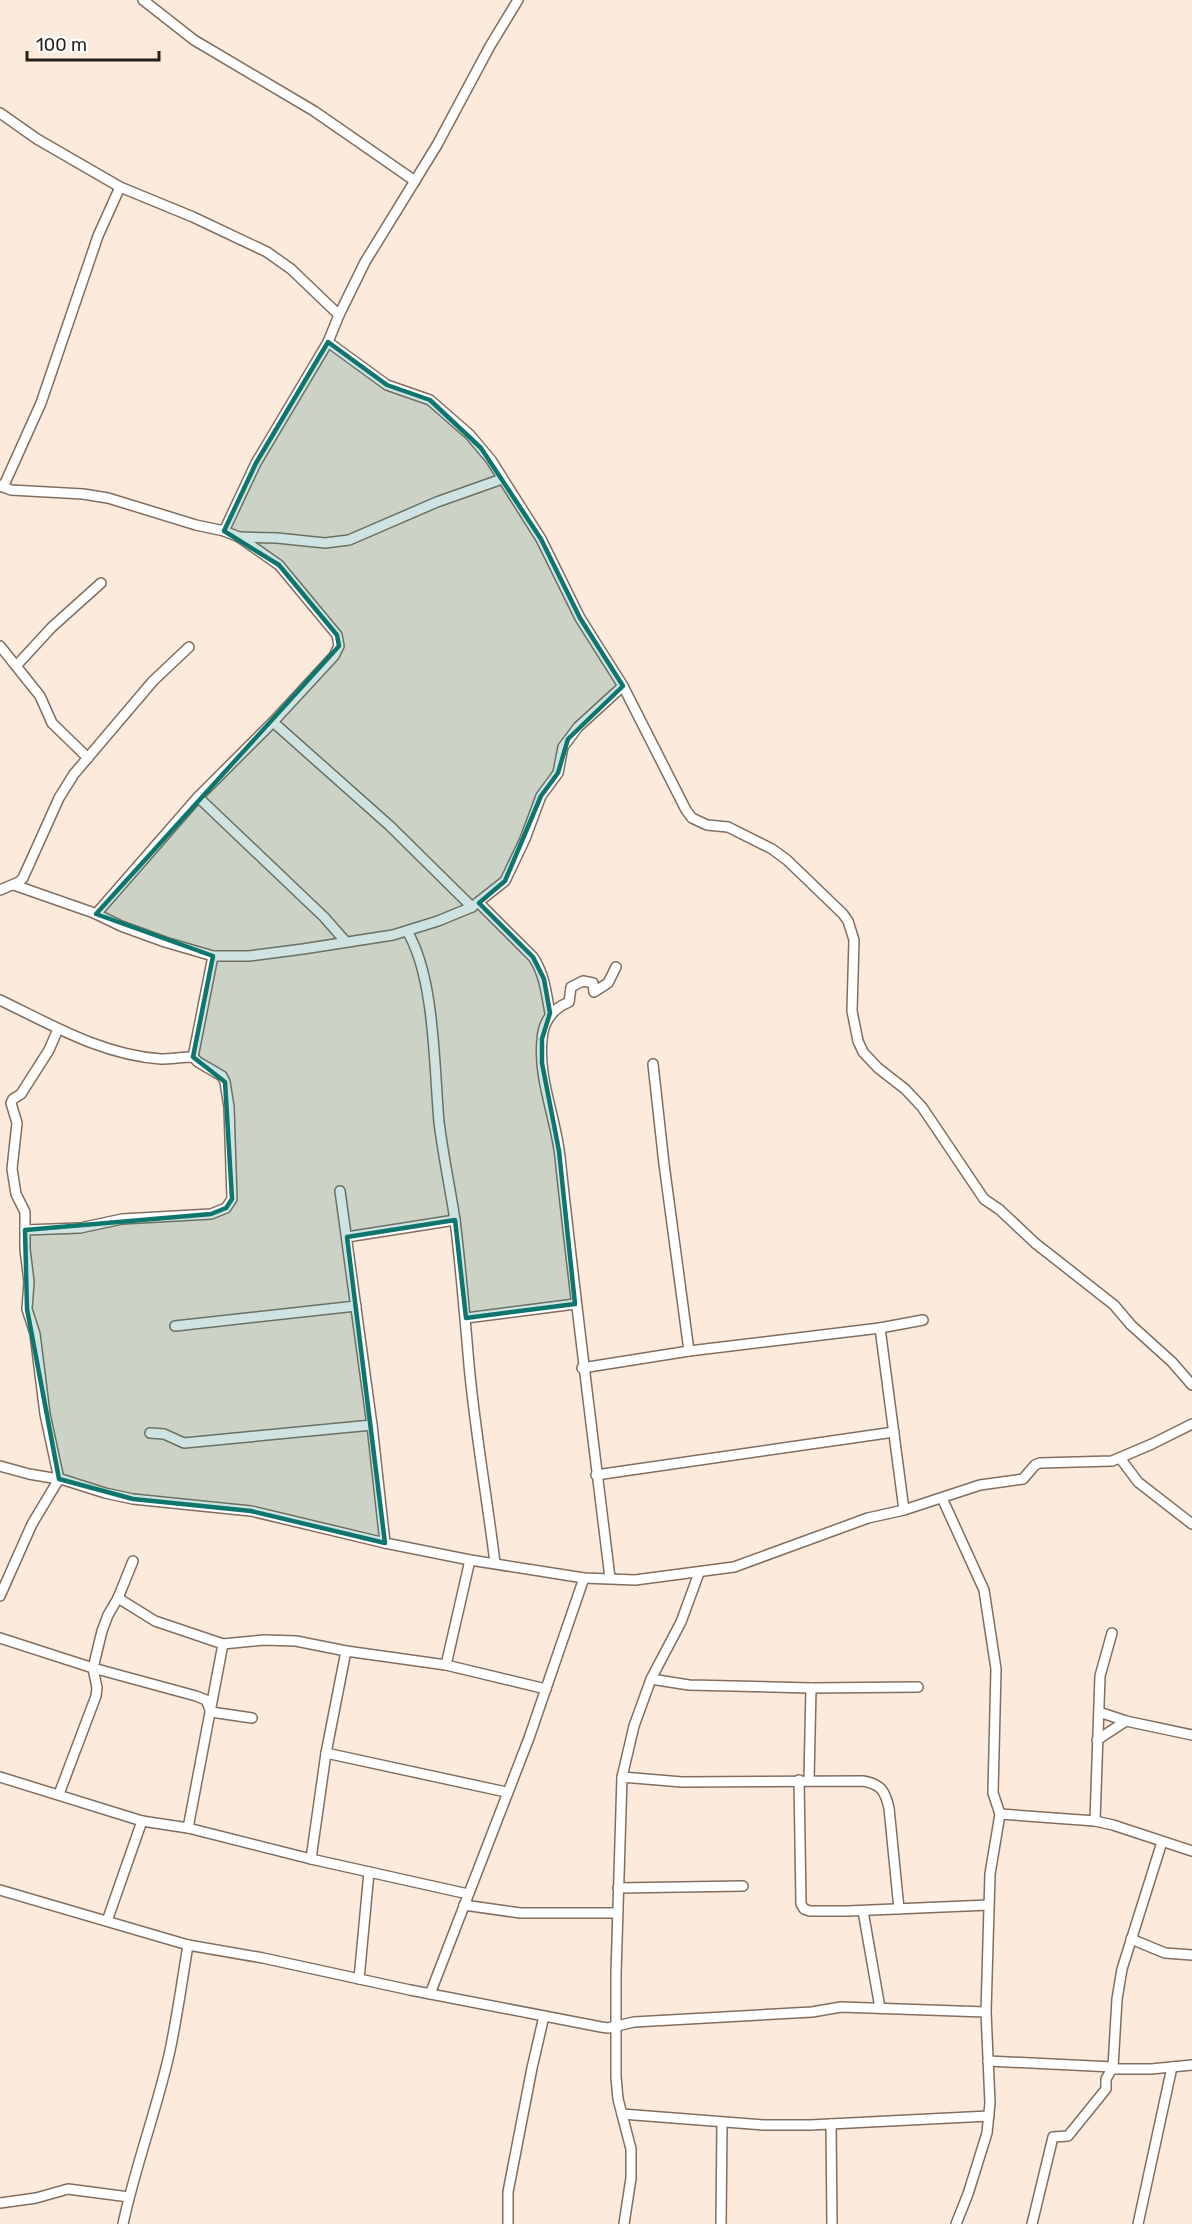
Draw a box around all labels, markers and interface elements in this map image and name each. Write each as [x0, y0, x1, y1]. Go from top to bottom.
scale bar [27, 24, 159, 62]
text: 100 m [36, 34, 87, 56]

